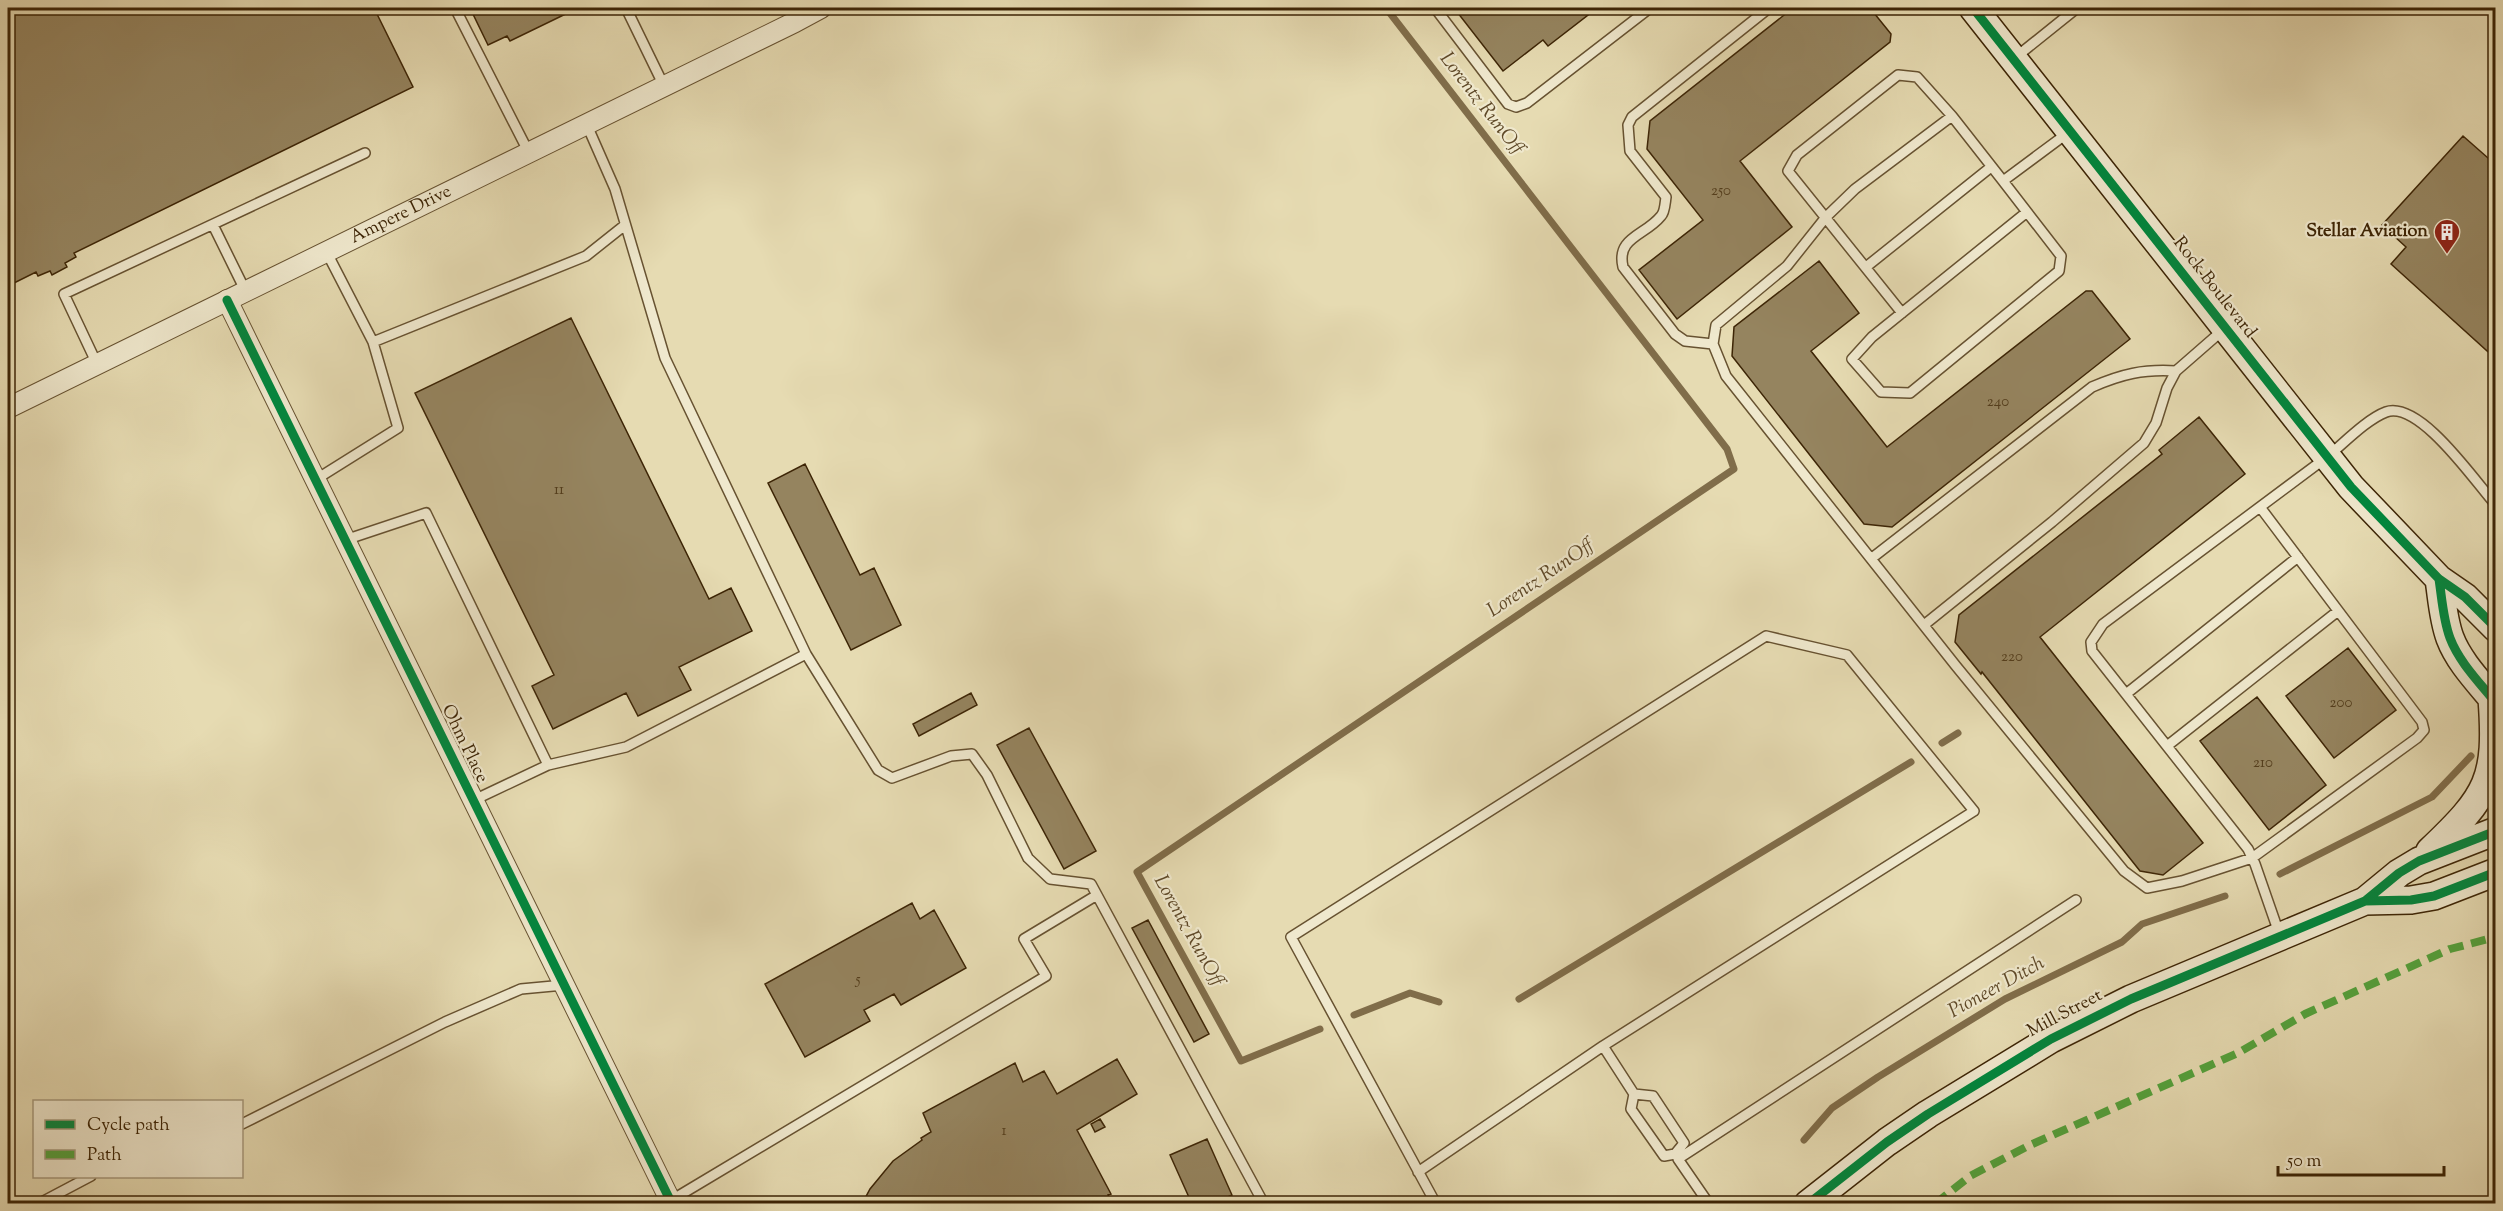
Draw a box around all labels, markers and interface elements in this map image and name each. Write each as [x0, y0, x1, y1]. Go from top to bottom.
water label: Lorentz RunOff [1432, 46, 1532, 164]
street label: Ampere Drive [346, 179, 456, 251]
house number: 250 [1711, 181, 1731, 202]
building icon: Stellar Aviation [2432, 217, 2462, 255]
place label: Stellar Aviation [2306, 219, 2428, 245]
street label: Rock Boulevard [2166, 232, 2262, 344]
house number: 240 [1987, 392, 2009, 413]
house number: 11 [554, 480, 564, 501]
water label: Lorentz RunOff [1482, 531, 1602, 626]
house number: 220 [2001, 647, 2023, 668]
house number: 200 [2330, 693, 2353, 714]
street label: Ohm Place [434, 700, 494, 788]
house number: 210 [2253, 753, 2273, 774]
water label: Lorentz RunOff [1145, 870, 1232, 994]
water label: Pioneer Ditch [1944, 949, 2051, 1026]
house number: 5 [854, 970, 861, 991]
street label: Mill Street [2023, 983, 2107, 1045]
legend [33, 1100, 243, 1178]
text: Cycle path [87, 1113, 170, 1139]
house number: 1 [1001, 1121, 1007, 1142]
scale bar [2278, 1139, 2444, 1177]
text: Path [87, 1143, 122, 1169]
text: 50 m [2286, 1149, 2322, 1175]

